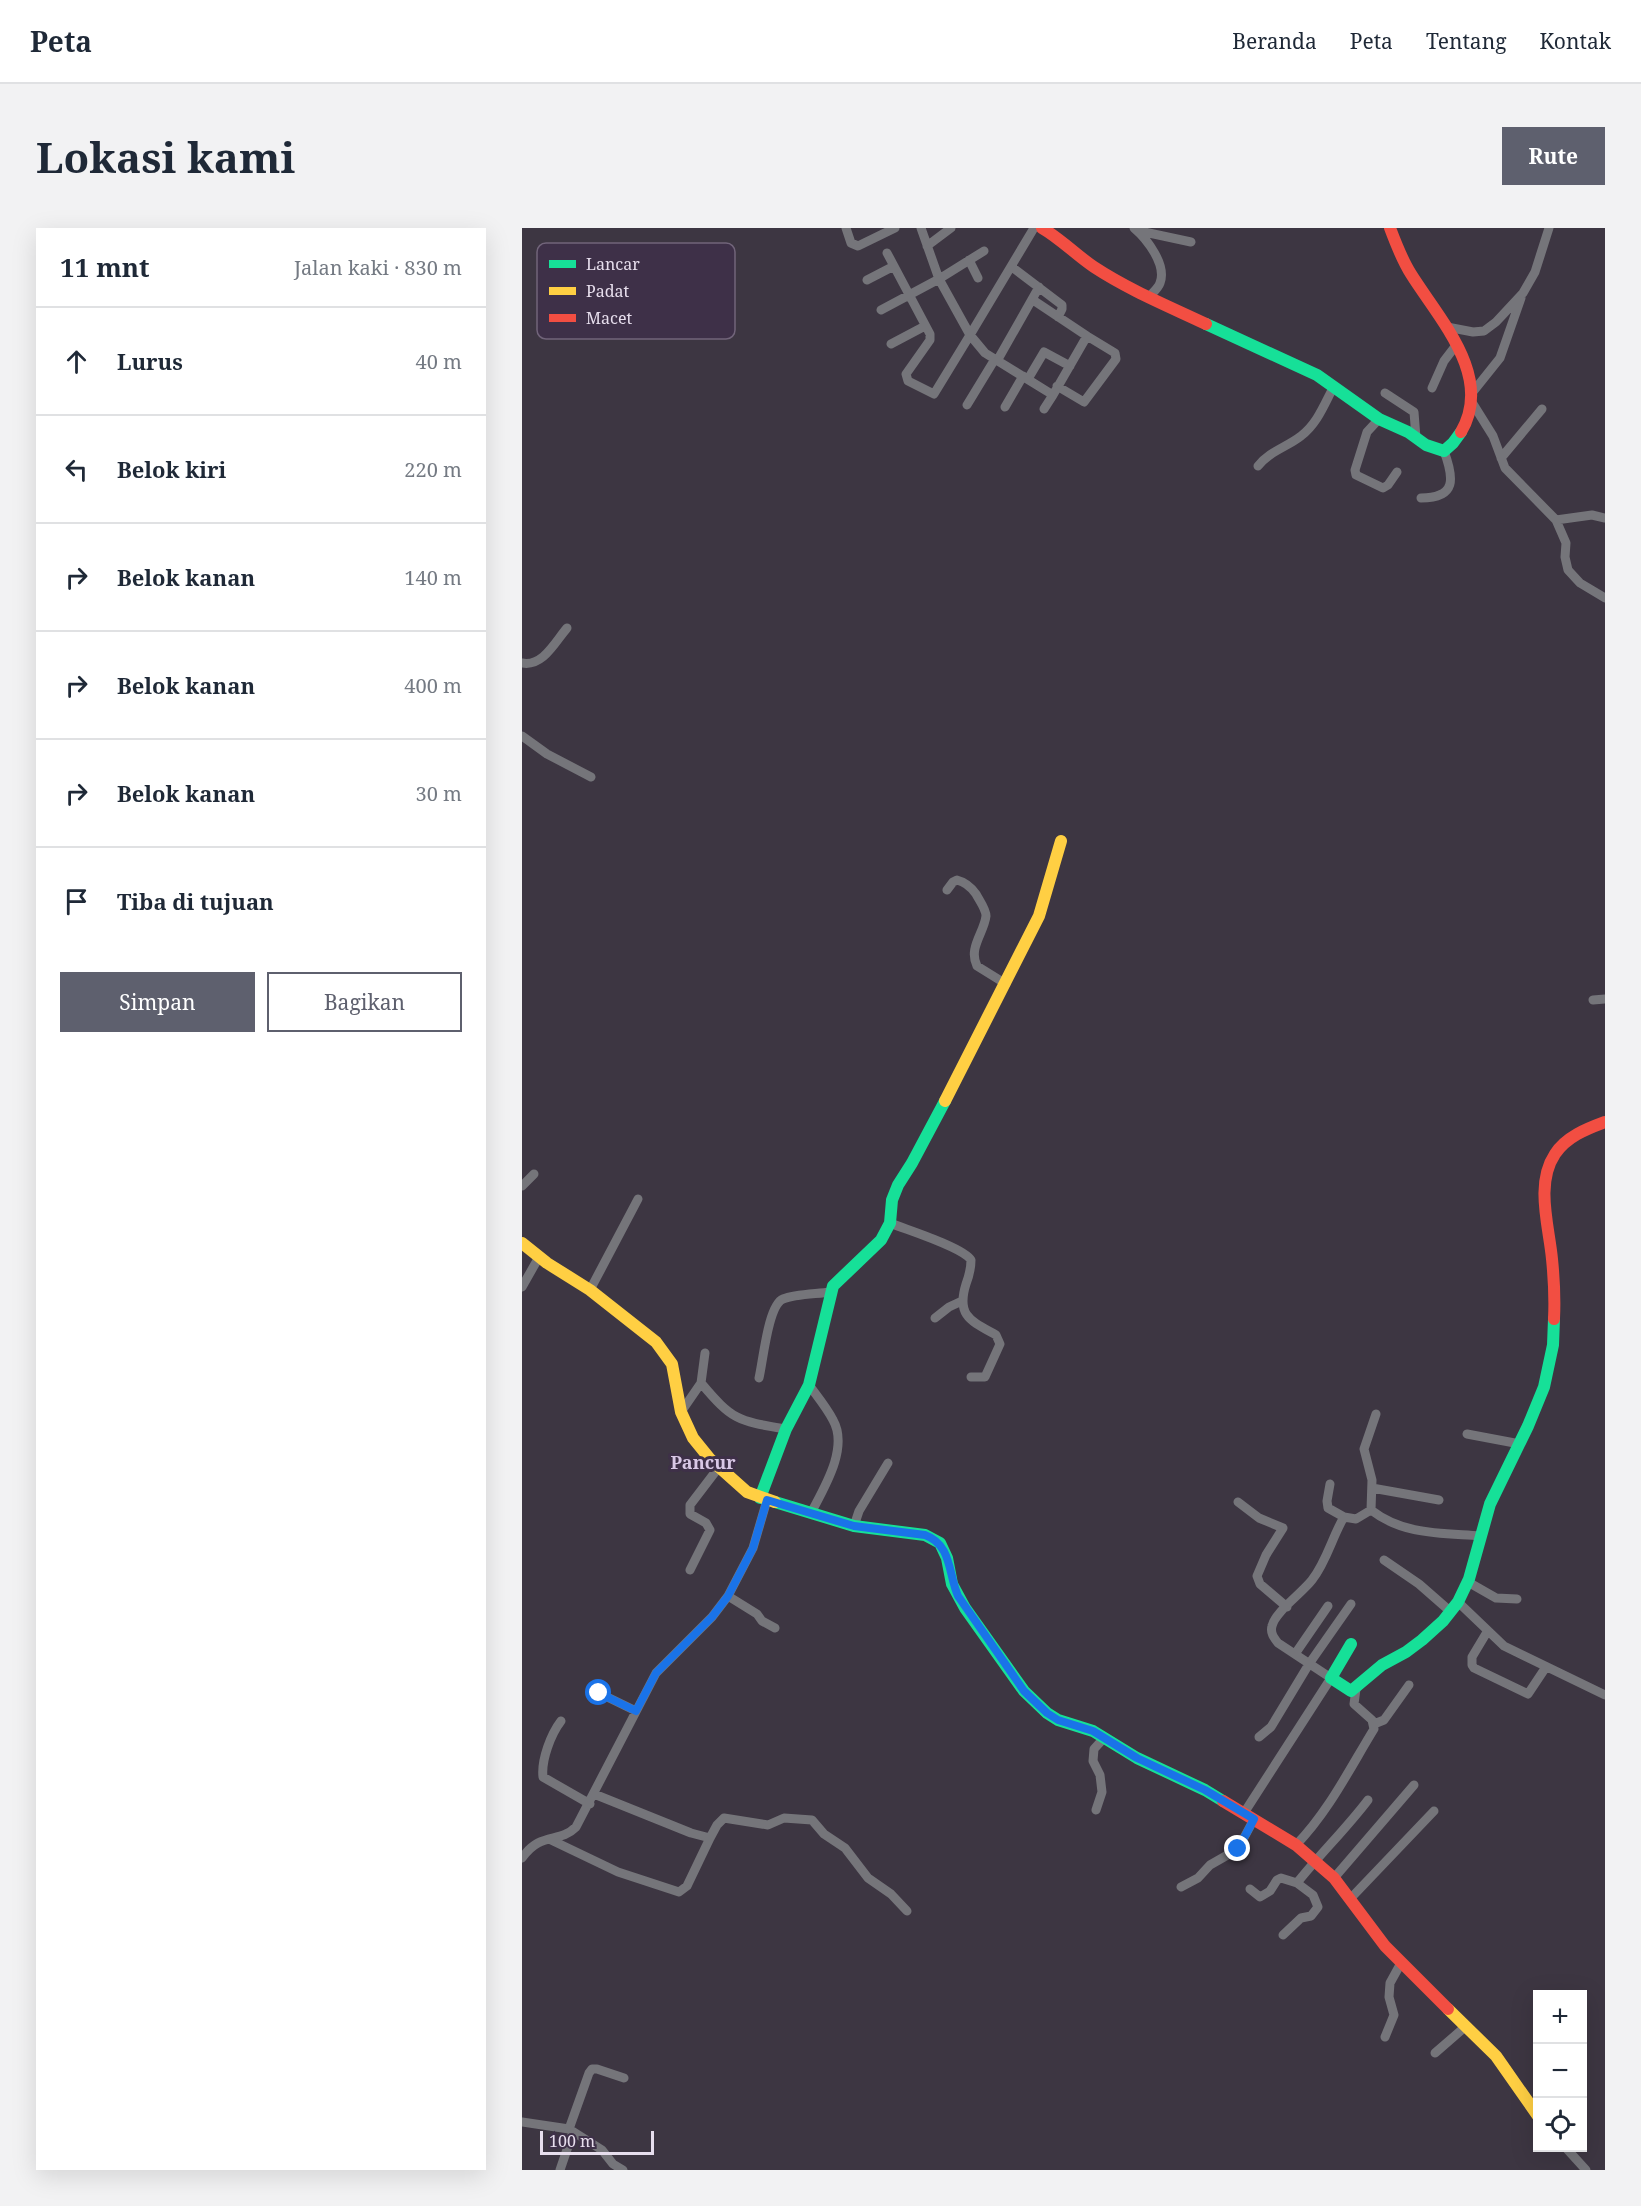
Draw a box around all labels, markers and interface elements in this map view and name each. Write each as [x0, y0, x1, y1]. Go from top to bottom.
text: Peta [30, 22, 92, 60]
text: Beranda [1232, 27, 1317, 55]
text: Peta [1350, 27, 1393, 55]
text: Tentang [1426, 27, 1507, 55]
text: Kontak [1540, 27, 1611, 55]
button: Rute [1502, 127, 1605, 185]
text: Lokasi kami [36, 128, 295, 185]
legend [537, 243, 735, 339]
text: 11 mnt [60, 249, 150, 285]
text: Lancar [586, 253, 640, 275]
text: Jalan kaki · 830 m [294, 254, 462, 281]
text: Padat [586, 280, 630, 302]
text: Macet [586, 307, 632, 329]
icon: ahead [60, 345, 93, 378]
text: Lurus [117, 346, 183, 376]
text: 40 m [416, 348, 462, 375]
icon: left [60, 453, 93, 486]
text: Belok kiri [117, 454, 226, 484]
text: 220 m [404, 456, 462, 483]
icon: right [60, 561, 93, 594]
text: Belok kanan [117, 562, 255, 592]
text: 140 m [404, 564, 462, 591]
icon: right [60, 669, 93, 702]
text: Belok kanan [117, 670, 255, 700]
text: 400 m [404, 672, 462, 699]
icon: right [60, 777, 93, 810]
text: Belok kanan [117, 778, 255, 808]
text: 30 m [416, 780, 462, 807]
icon: arrive [60, 885, 93, 918]
text: Tiba di tujuan [117, 886, 274, 916]
button: Simpan [60, 972, 255, 1032]
button: Bagikan [267, 972, 462, 1032]
district label: Pancur [670, 1450, 736, 1474]
route start [585, 1679, 611, 1705]
route end [1224, 1835, 1250, 1861]
map controls [1533, 1990, 1587, 2152]
button: + [1533, 1990, 1587, 2044]
button: − [1533, 2044, 1587, 2098]
button: locate [1533, 2098, 1587, 2152]
scale bar [540, 2128, 654, 2156]
text: 100 m [549, 2130, 595, 2152]

